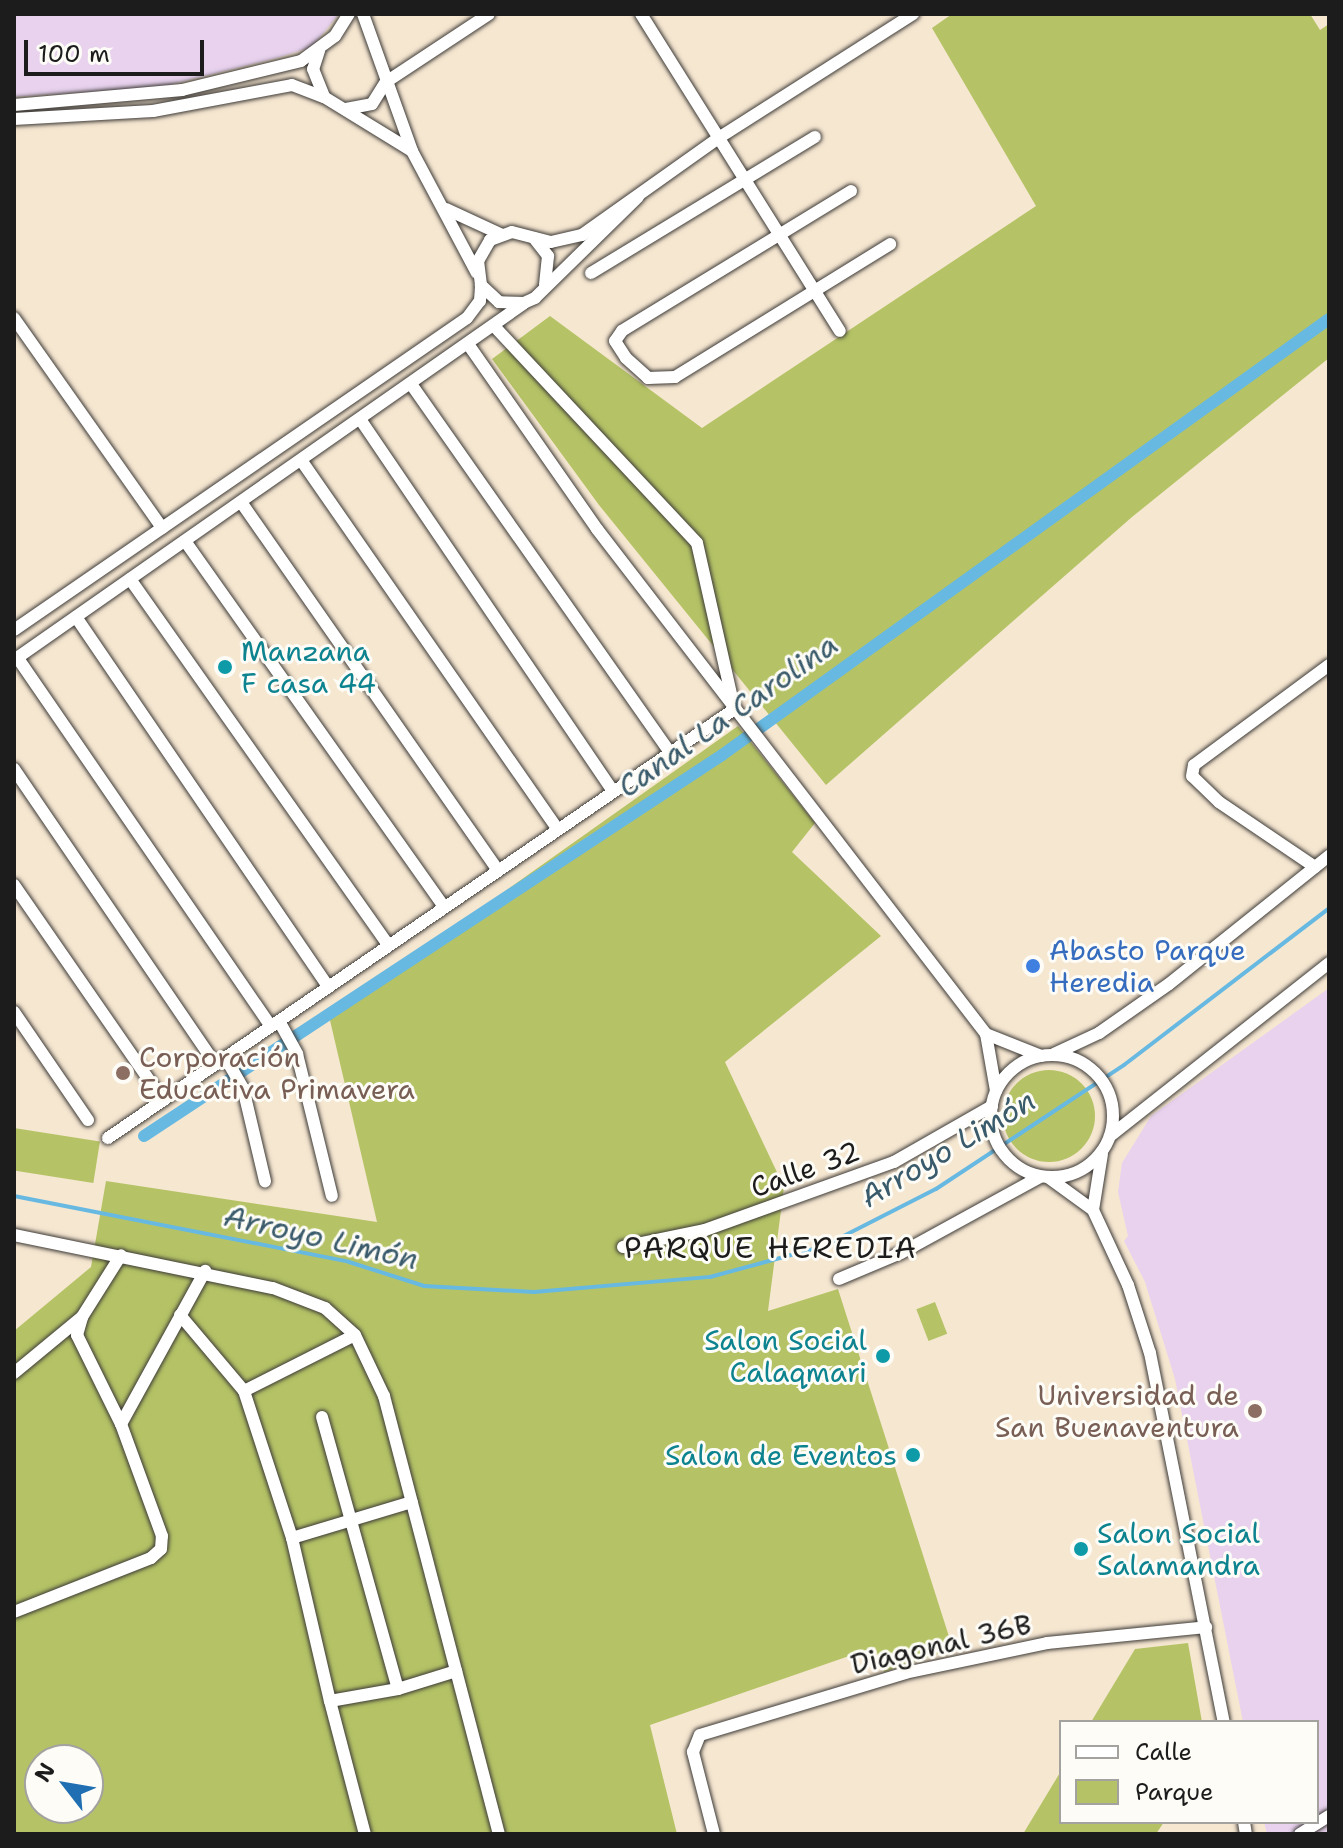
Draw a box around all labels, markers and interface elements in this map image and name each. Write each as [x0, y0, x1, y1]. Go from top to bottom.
scale bar [28, 24, 208, 74]
text: 100 m [38, 38, 110, 70]
water label: Canal La Carolina [611, 627, 845, 805]
place label: Manzana F casa 44 [241, 634, 376, 700]
marker: Manzana F casa 44 [216, 658, 234, 676]
place label: Abasto Parque Heredia [1049, 933, 1246, 999]
marker: Abasto Parque Heredia [1024, 957, 1042, 975]
place label: Corporación Educativa Primavera [139, 1040, 415, 1106]
marker: Corporación Educativa Primavera [114, 1064, 132, 1082]
water label: Arroyo Limón [854, 1083, 1042, 1215]
street label: Calle 32 [746, 1134, 864, 1204]
water label: Arroyo Limón [220, 1198, 422, 1278]
district label: PARQUE HEREDIA [624, 1230, 918, 1266]
place label: Salon Social Calaqmari [704, 1323, 867, 1389]
marker: Salon Social Calaqmari [874, 1347, 892, 1365]
place label: Universidad de San Buenaventura [995, 1378, 1239, 1444]
marker: Universidad de San Buenaventura [1246, 1402, 1264, 1420]
place label: Salon de Eventos [665, 1438, 897, 1472]
marker: Salon de Eventos [904, 1446, 922, 1464]
place label: Salon Social Salamandra [1097, 1516, 1260, 1582]
marker: Salon Social Salamandra [1072, 1540, 1090, 1558]
street label: Diagonal 36B [847, 1607, 1035, 1681]
legend [1059, 1720, 1319, 1824]
text: Calle [1135, 1736, 1192, 1768]
north arrow [24, 1744, 104, 1824]
text: N [28, 1757, 62, 1787]
text: Parque [1135, 1776, 1214, 1808]

